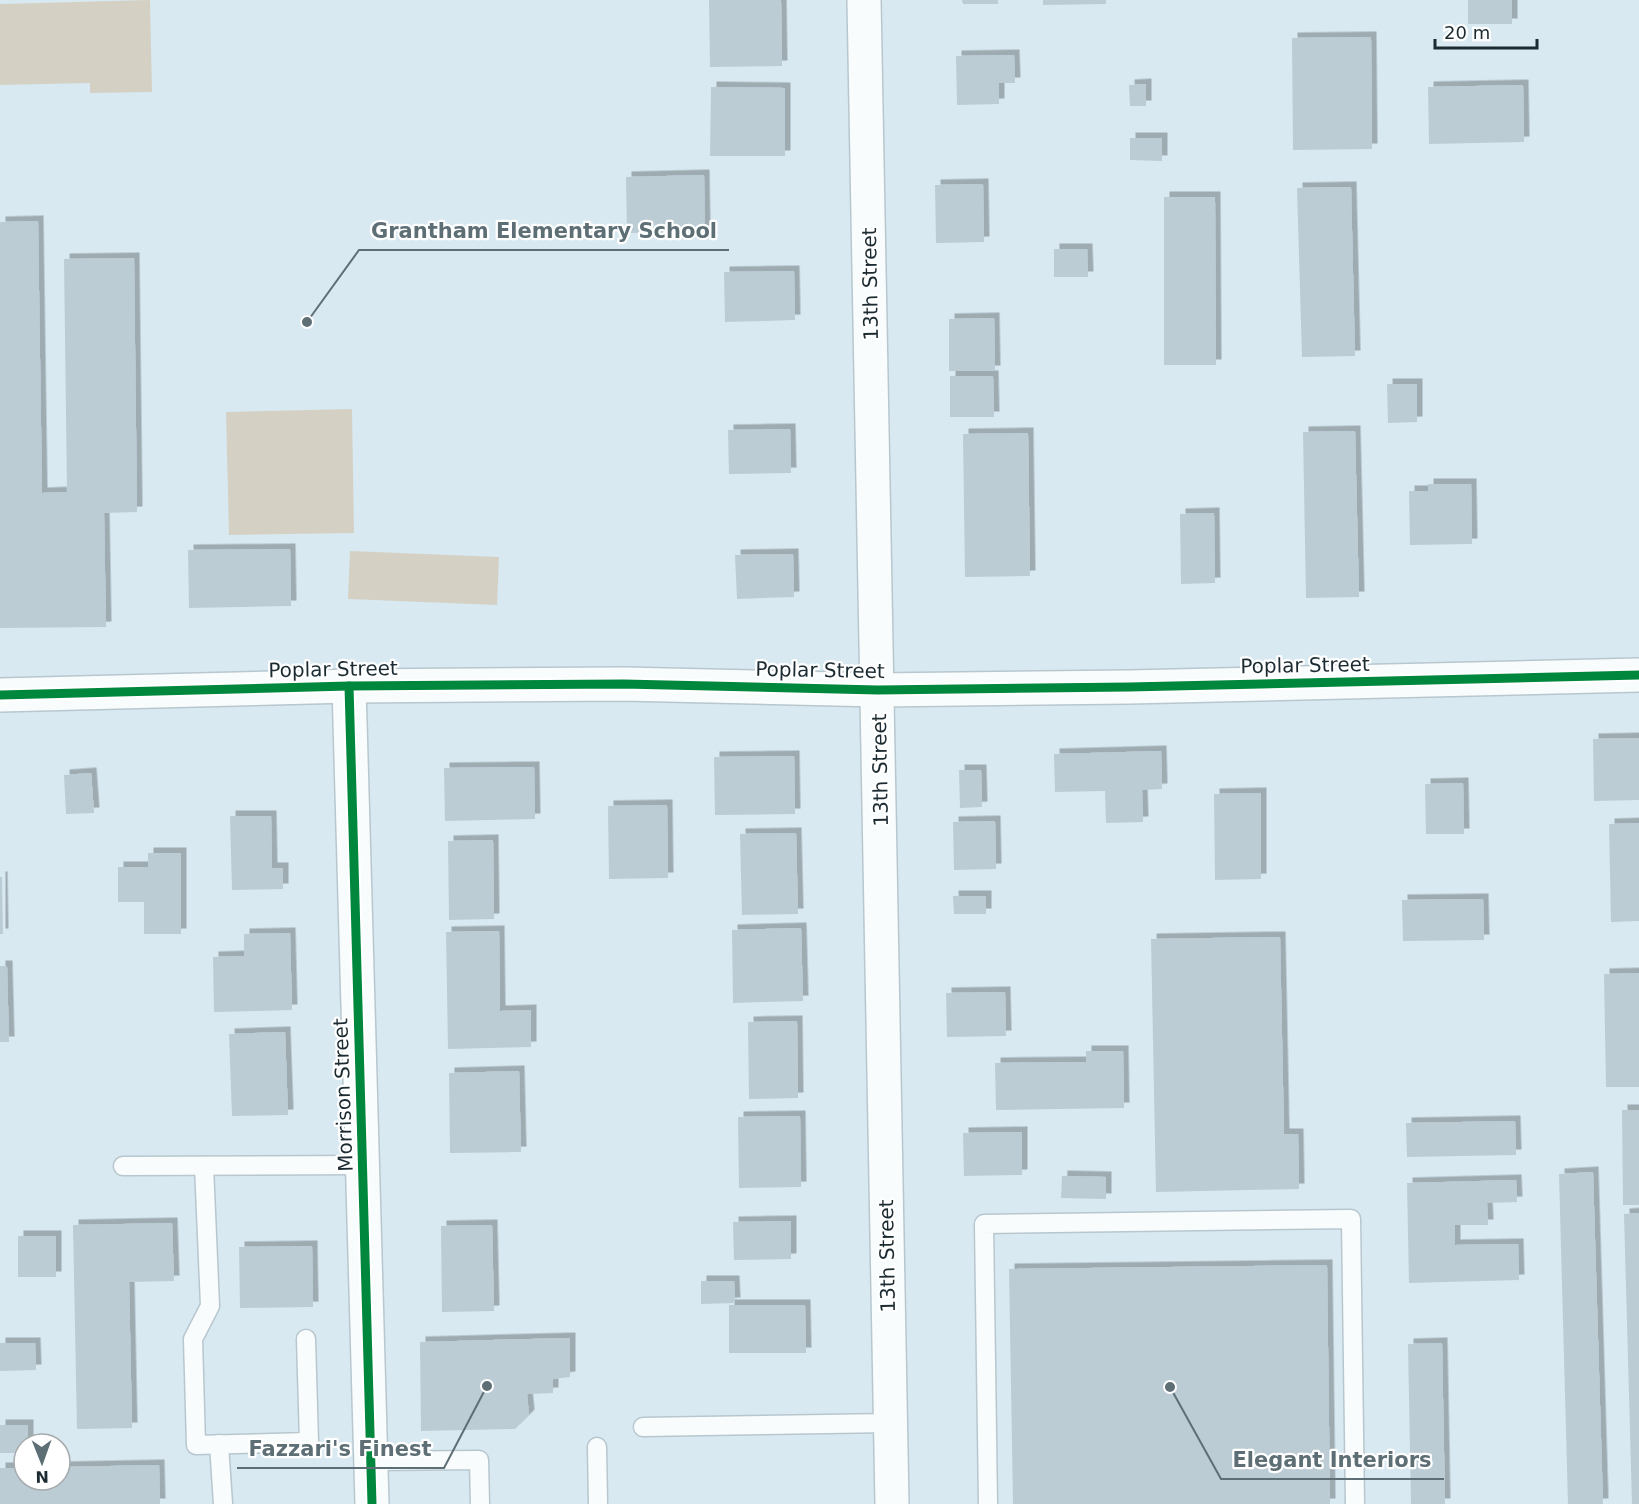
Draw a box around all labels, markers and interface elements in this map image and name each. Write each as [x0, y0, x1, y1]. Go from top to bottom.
scale bar [1435, 12, 1537, 50]
text: 20 m [1444, 22, 1490, 43]
callout: Grantham Elementary School [359, 211, 729, 250]
text: Grantham Elementary School [371, 219, 717, 243]
street label: 13th Street [857, 227, 883, 341]
street label: Poplar Street [1240, 652, 1370, 678]
street label: Poplar Street [268, 656, 398, 682]
street label: Poplar Street [755, 657, 885, 683]
street label: 13th Street [867, 713, 893, 827]
street label: Morrison Street [328, 1018, 358, 1172]
street label: 13th Street [874, 1199, 900, 1313]
callout: Fazzari's Finest [237, 1429, 444, 1468]
north arrow [12, 1432, 72, 1492]
text: Fazzari's Finest [249, 1437, 431, 1461]
callout: Elegant Interiors [1221, 1440, 1444, 1479]
text: Elegant Interiors [1232, 1448, 1432, 1472]
text: N [35, 1467, 49, 1486]

